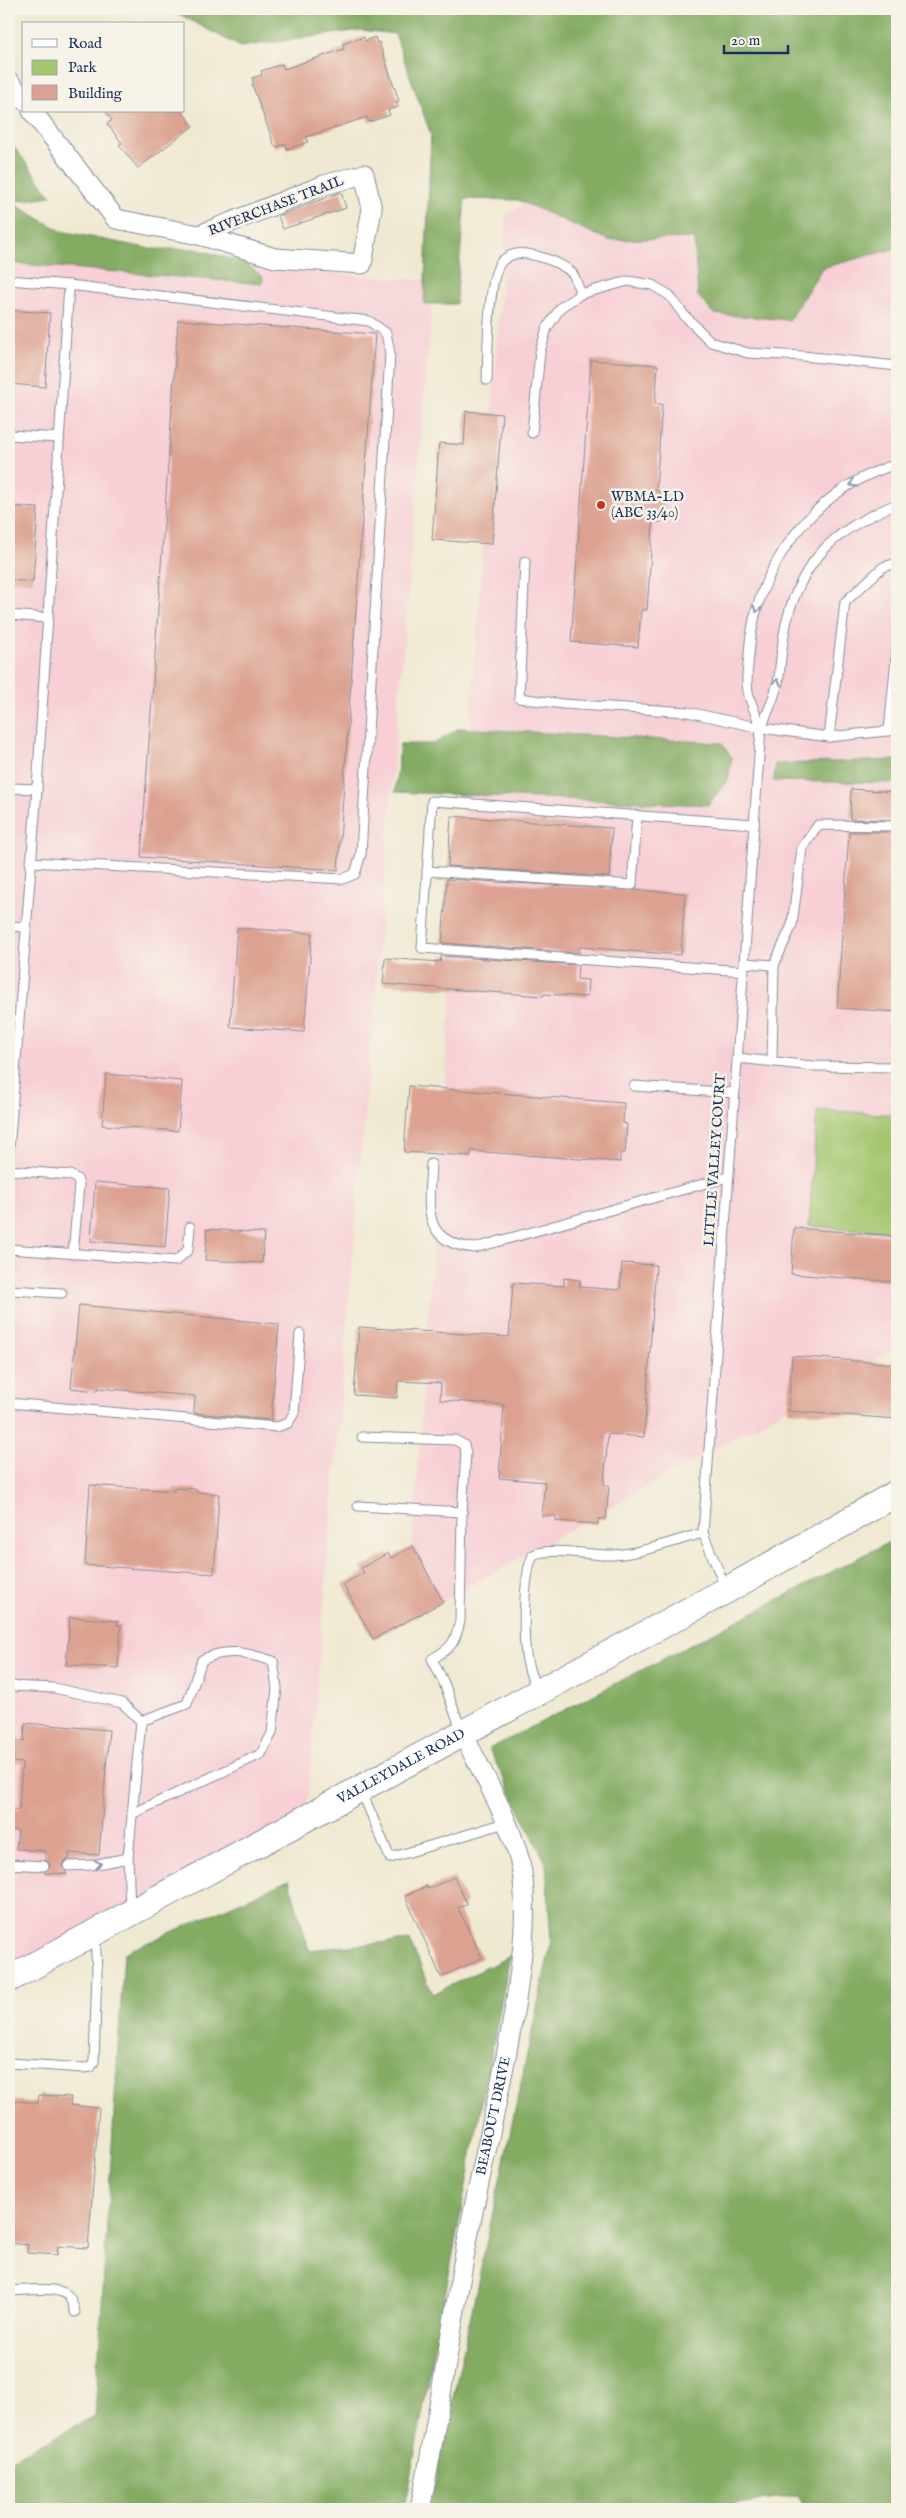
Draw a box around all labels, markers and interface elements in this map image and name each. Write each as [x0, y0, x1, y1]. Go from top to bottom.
legend [22, 22, 185, 112]
scale bar [724, 22, 787, 54]
text: 20 m [731, 31, 761, 50]
text: Road [68, 34, 103, 53]
text: Park [68, 58, 98, 77]
text: Building [68, 84, 123, 103]
street label: RIVERCHASE TRAIL [206, 172, 346, 240]
one-way arrow [849, 478, 858, 488]
place label: WBMA-LD (ABC 33/40) [611, 488, 684, 522]
marker: WBMA-LD (ABC 33/40) [595, 499, 607, 511]
one-way arrow [752, 605, 763, 614]
one-way arrow [771, 678, 782, 687]
street label: LITTLE VALLEY COURT [700, 1072, 730, 1247]
street label: VALLEYDALE ROAD [333, 1725, 468, 1809]
one-way arrow [94, 1859, 103, 1869]
street label: BEABOUT DRIVE [472, 2055, 515, 2177]

